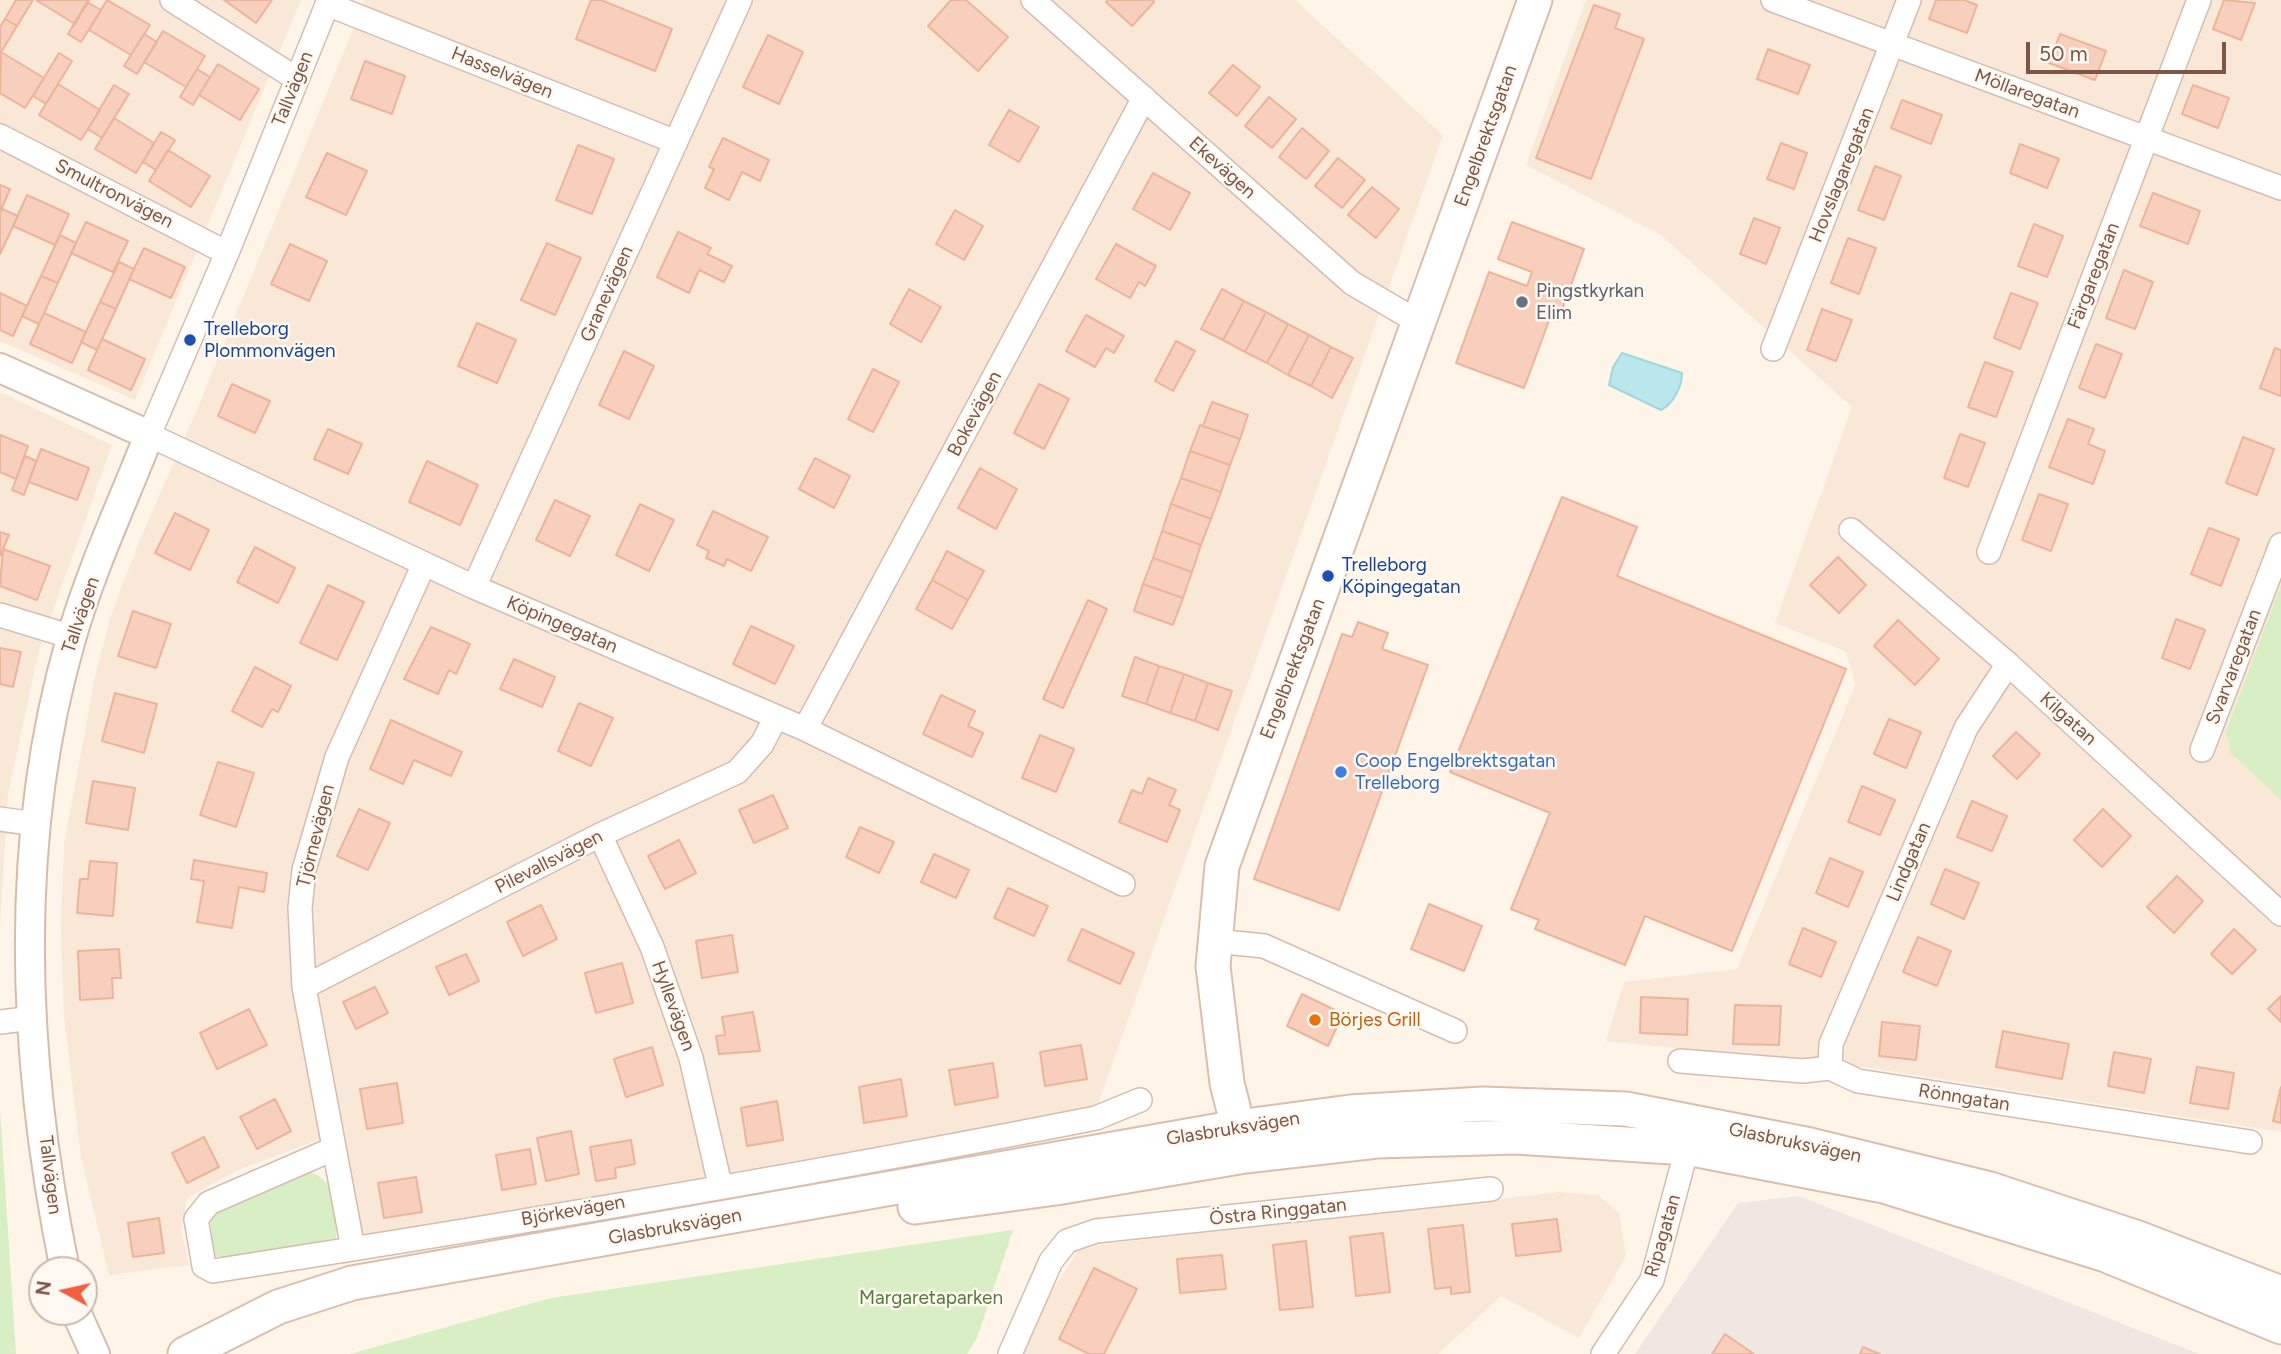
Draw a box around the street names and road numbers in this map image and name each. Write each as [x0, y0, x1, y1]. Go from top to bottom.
street label: Hasselvägen [448, 42, 556, 104]
street label: Tallvägen [268, 48, 318, 130]
street label: Engelbrektsgatan [1450, 62, 1522, 210]
street label: Möllaregatan [1971, 64, 2083, 124]
street label: Hovslagaregatan [1805, 104, 1879, 246]
street label: Ekevägen [1184, 132, 1260, 204]
street label: Smultronvägen [51, 154, 177, 234]
street label: Färgaregatan [2063, 219, 2125, 333]
street label: Granevägen [576, 242, 638, 346]
street label: Bokevägen [943, 367, 1007, 461]
street label: Tallvägen [57, 574, 105, 656]
street label: Köpingegatan [503, 591, 621, 659]
street label: Engelbrektsgatan [1256, 595, 1330, 743]
street label: Svarvaregatan [2202, 606, 2266, 728]
street label: Kilgatan [2035, 688, 2101, 750]
street label: Tjörnevägen [292, 782, 340, 890]
street label: Lindgatan [1882, 819, 1936, 905]
street label: Pilevallsvägen [491, 825, 607, 899]
street label: Hyllevägen [646, 958, 700, 1054]
street label: Rönngatan [1917, 1080, 2011, 1116]
street label: Glasbruksvägen [1165, 1107, 1301, 1151]
street label: Glasbruksvägen [1727, 1118, 1863, 1168]
street label: Tallvägen [34, 1134, 66, 1216]
street label: Björkevägen [519, 1191, 627, 1231]
street label: Ripagatan [1640, 1192, 1686, 1280]
street label: Östra Ringgatan [1208, 1193, 1348, 1231]
street label: Glasbruksvägen [607, 1204, 743, 1250]

